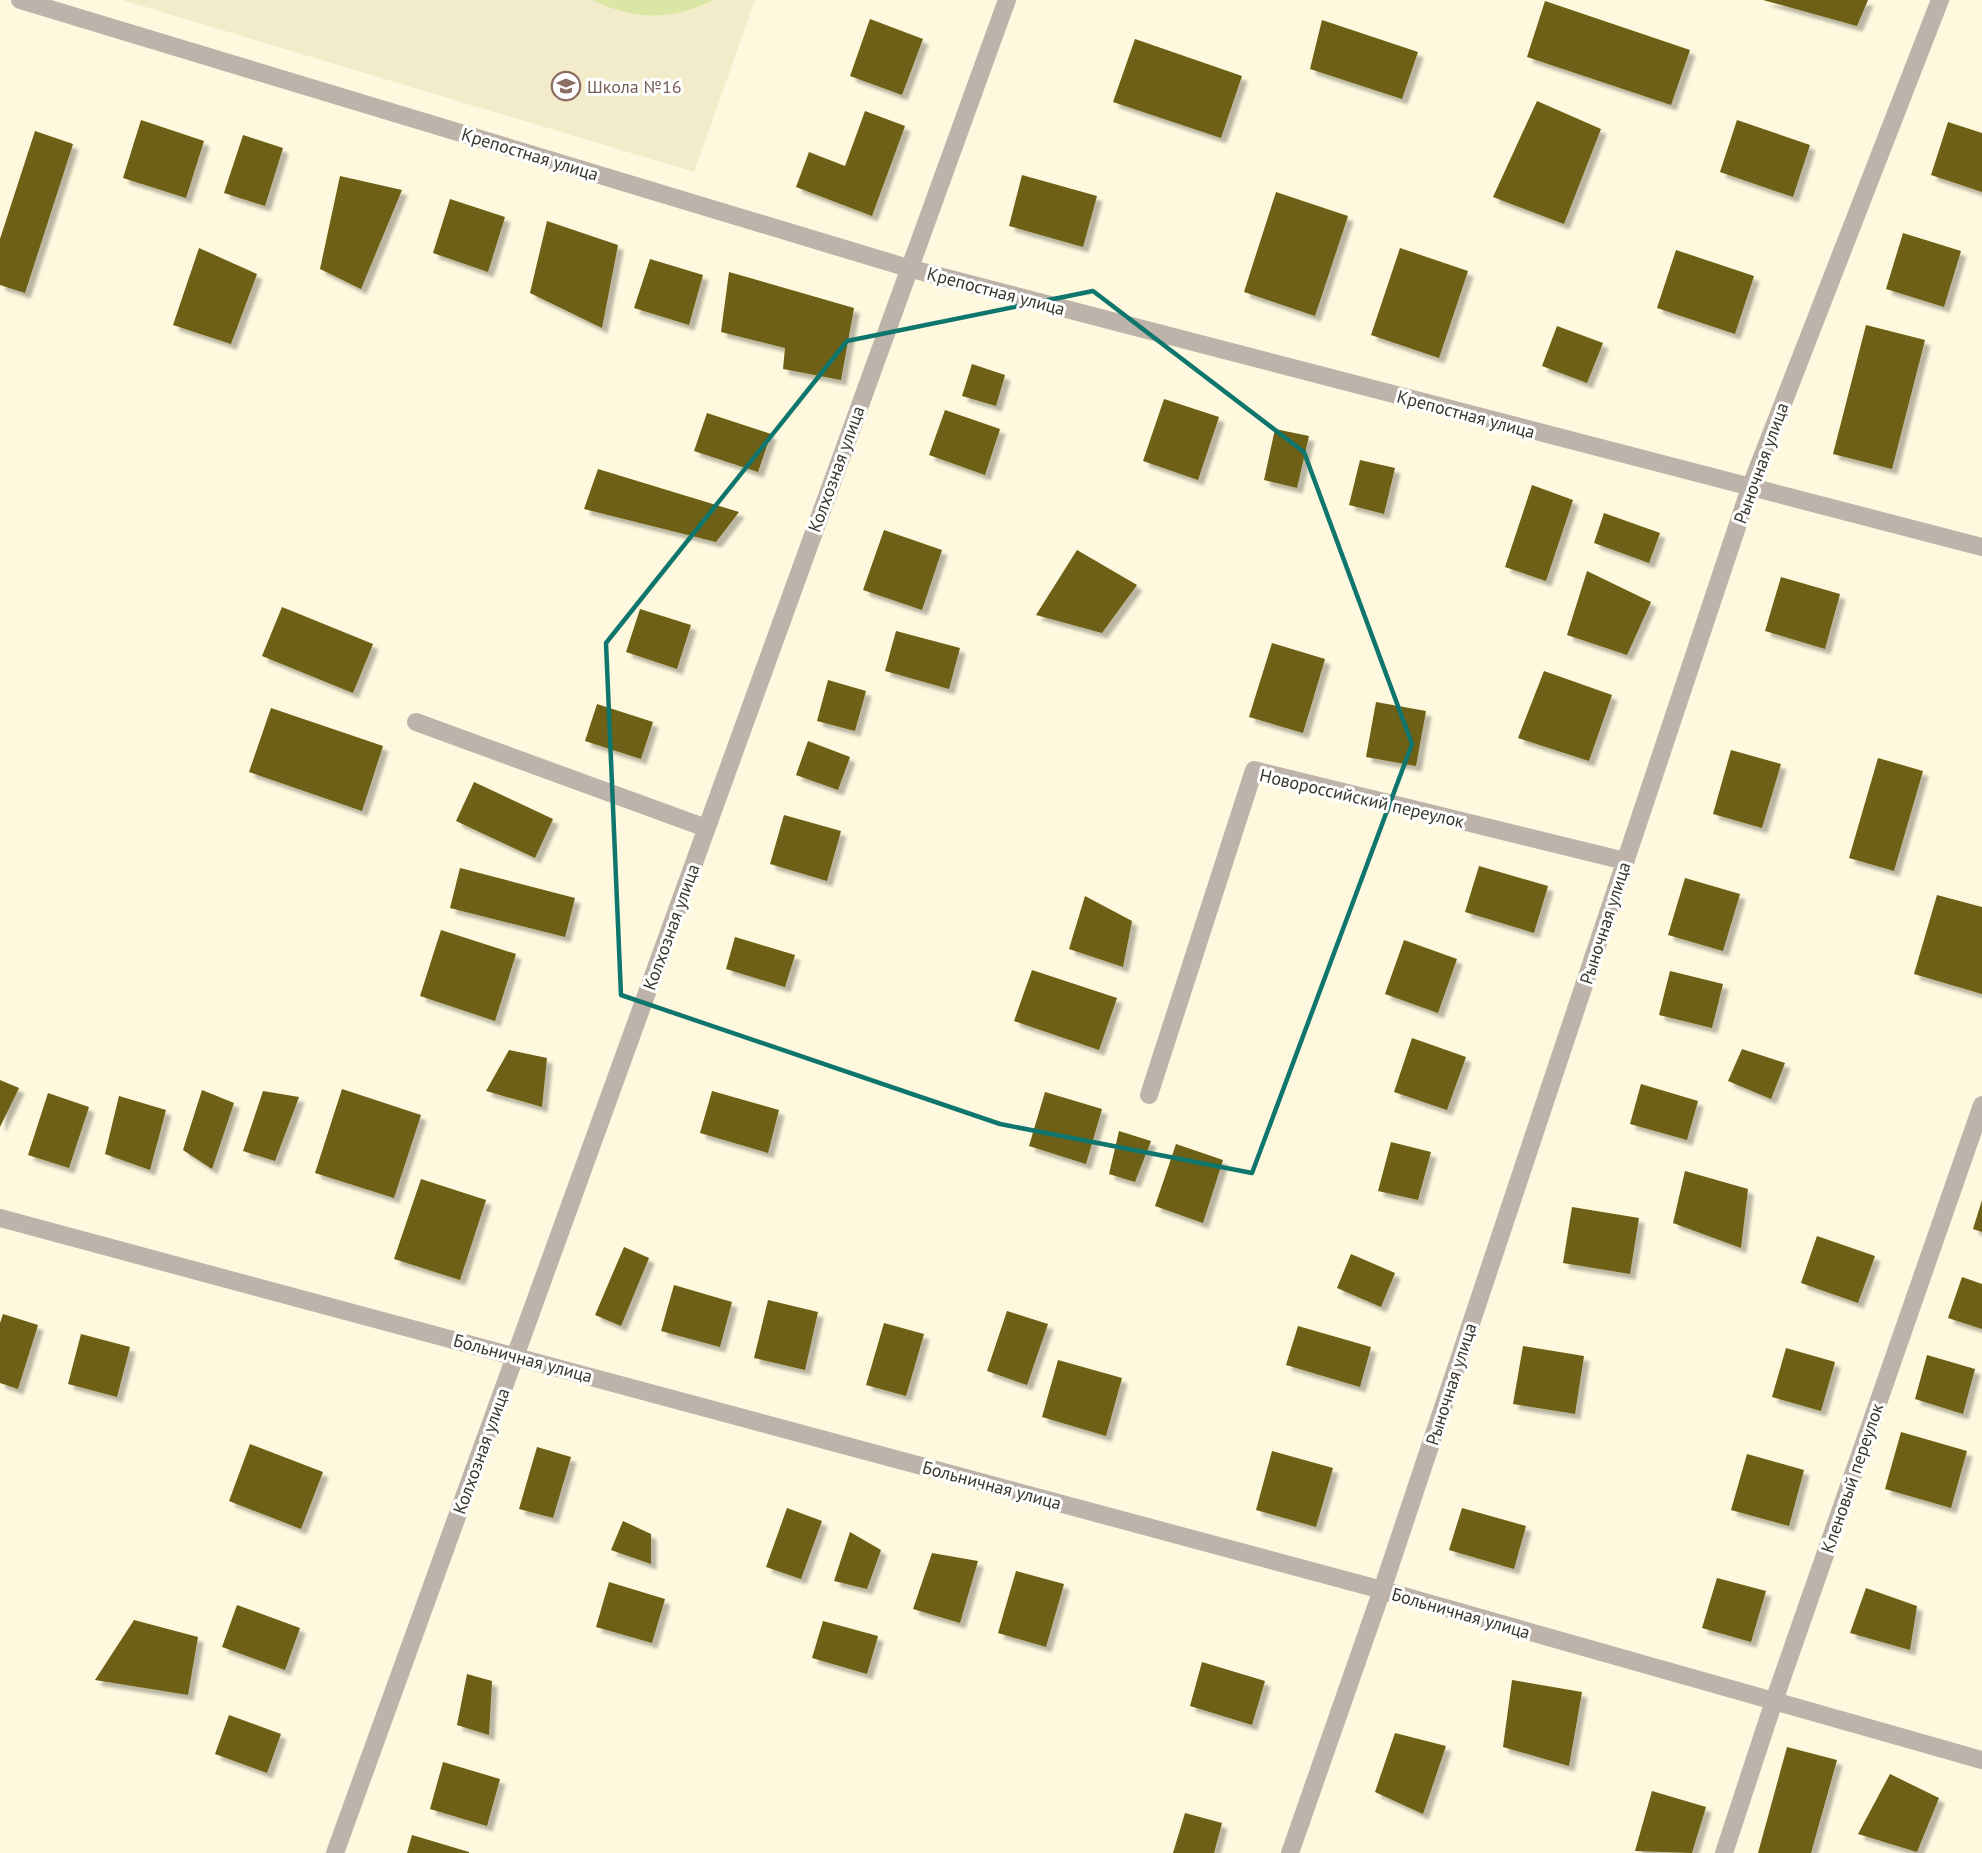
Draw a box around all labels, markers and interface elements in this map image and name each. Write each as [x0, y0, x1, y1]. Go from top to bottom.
school or university icon: Школа №16 [550, 70, 582, 102]
place label: Школа №16 [587, 75, 682, 98]
street label: Крепостная улица [459, 122, 601, 186]
street label: Крепостная улица [924, 262, 1068, 320]
street label: Крепостная улица [1394, 385, 1538, 443]
street label: Рыночная улица [1728, 399, 1794, 527]
street label: Колхозная улица [803, 403, 869, 535]
street label: Новороссийский переулок [1257, 763, 1467, 833]
street label: Рыночная улица [1574, 859, 1636, 987]
street label: Колхозная улица [638, 861, 704, 993]
street label: Рыночная улица [1420, 1320, 1482, 1448]
street label: Больничная улица [451, 1328, 595, 1388]
street label: Колхозная улица [448, 1385, 514, 1517]
street label: Кленовый переулок [1816, 1400, 1889, 1556]
street label: Больничная улица [920, 1455, 1064, 1515]
street label: Больничная улица [1389, 1582, 1533, 1644]

